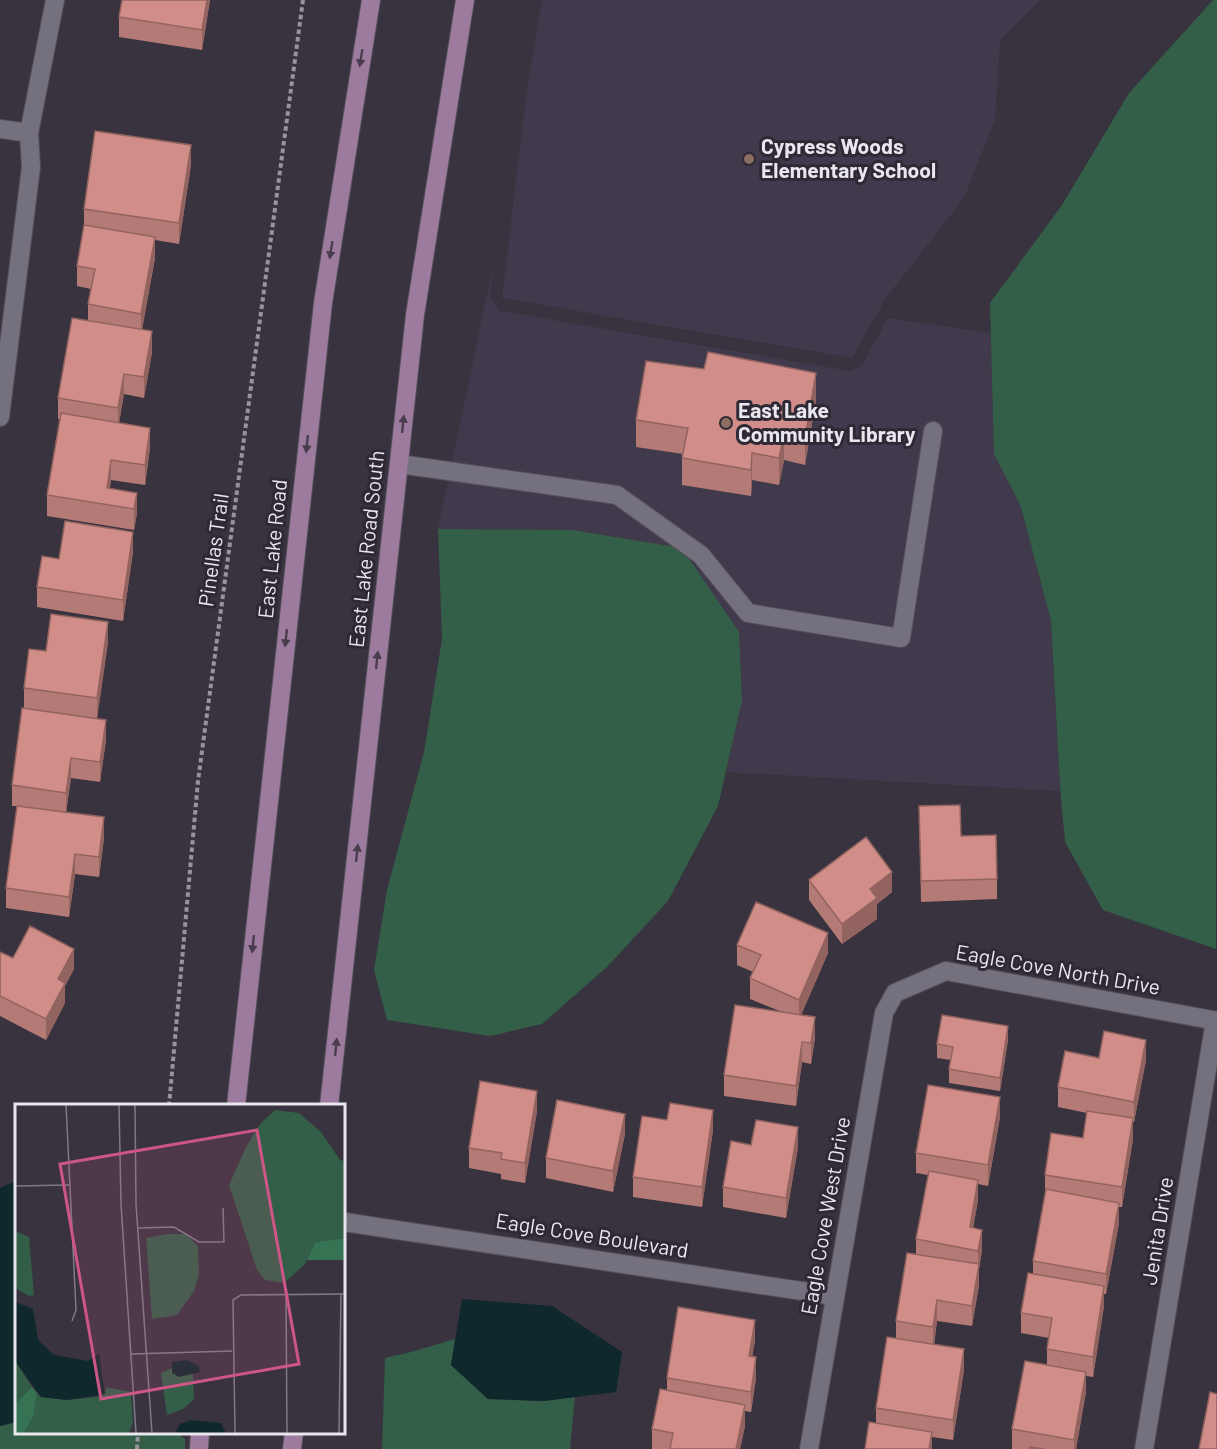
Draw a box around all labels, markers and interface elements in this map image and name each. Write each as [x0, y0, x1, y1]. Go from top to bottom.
one-way arrow [357, 48, 366, 67]
place label: Cypress Woods Elementary School [761, 133, 936, 182]
marker: Cypress Woods Elementary School [742, 152, 756, 166]
one-way arrow [326, 241, 335, 260]
place label: East Lake Community Library [738, 397, 916, 446]
one-way arrow [398, 414, 408, 433]
marker: East Lake Community Library [719, 416, 733, 430]
one-way arrow [302, 434, 312, 453]
street label: East Lake Road South [343, 449, 388, 649]
street label: East Lake Road [252, 478, 291, 620]
street label: Pinellas Trail [192, 492, 233, 608]
one-way arrow [281, 628, 291, 647]
one-way arrow [373, 650, 382, 669]
one-way arrow [352, 844, 361, 863]
one-way arrow [248, 935, 258, 954]
street label: Eagle Cove North Drive [954, 938, 1162, 999]
one-way arrow [331, 1038, 341, 1057]
inset map [15, 1104, 345, 1434]
street label: Eagle Cove West Drive [795, 1115, 854, 1317]
street label: Jenita Drive [1136, 1175, 1177, 1287]
street label: Eagle Cove Boulevard [494, 1207, 690, 1262]

